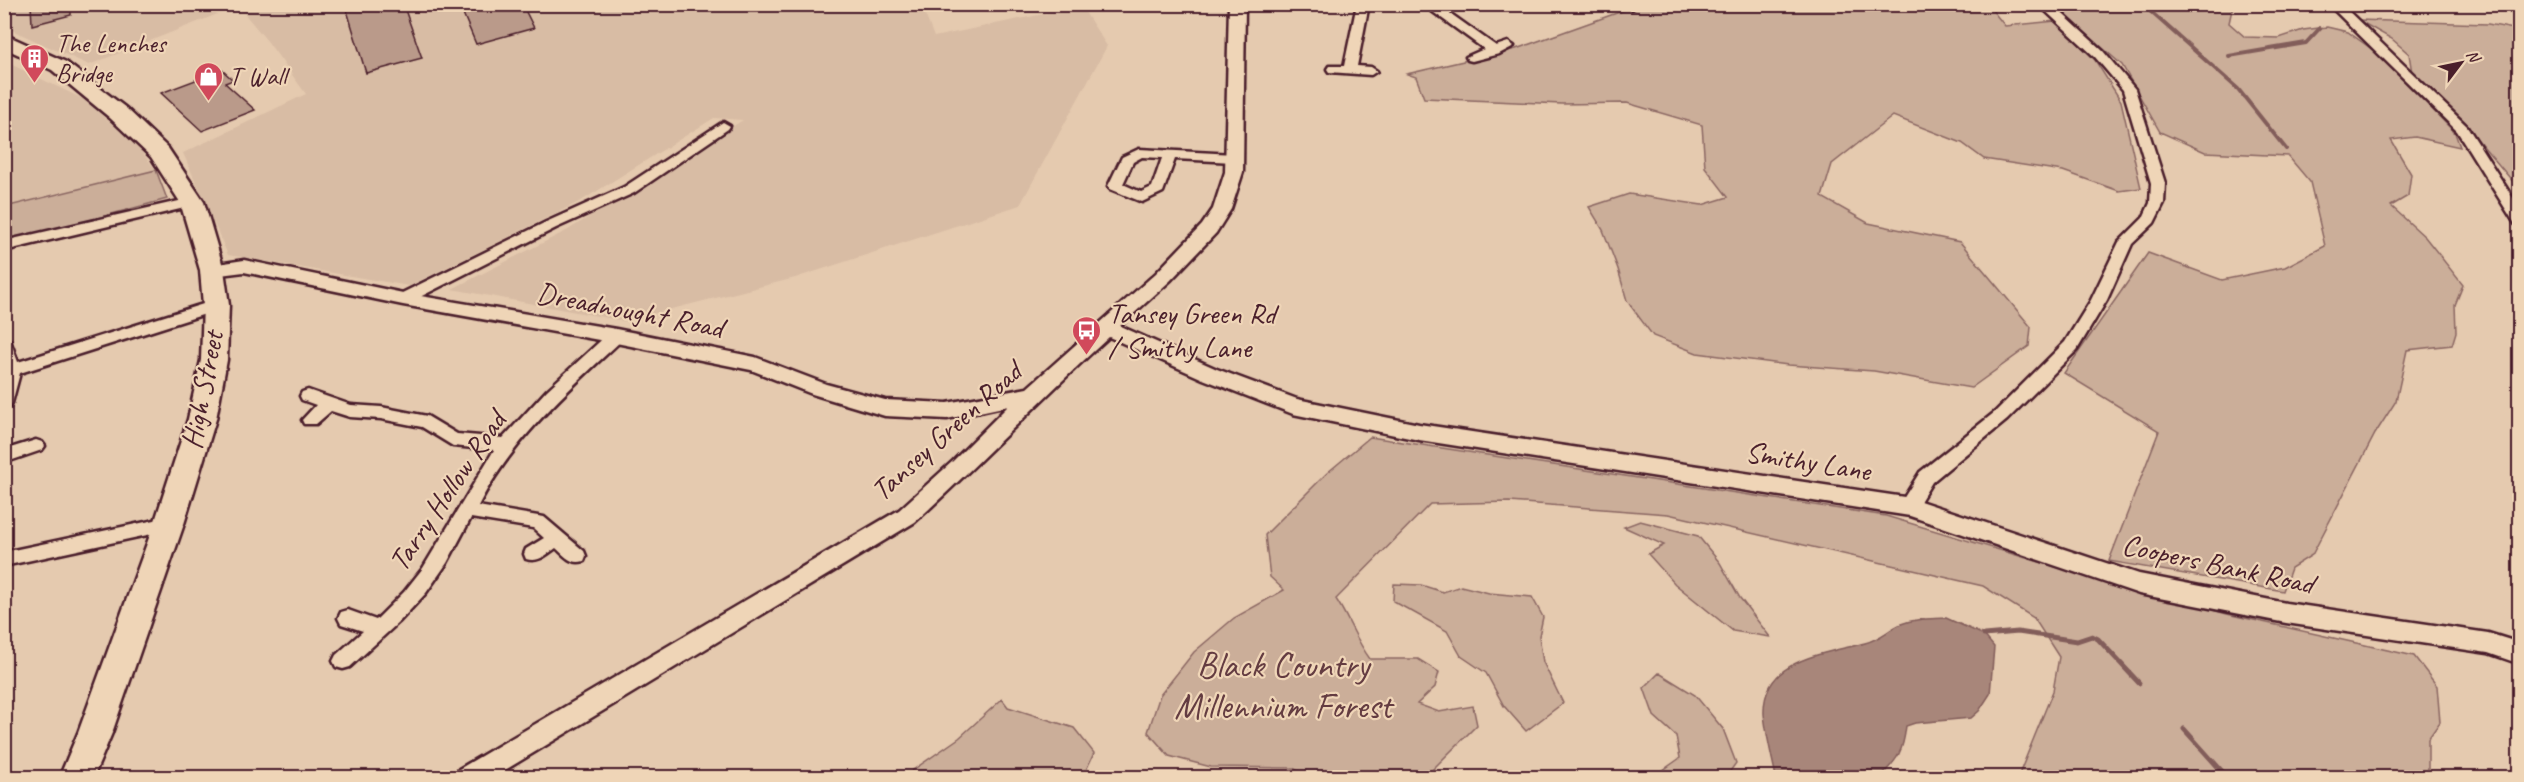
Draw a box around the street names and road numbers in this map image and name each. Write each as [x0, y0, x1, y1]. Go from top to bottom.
street label: Dreadnought Road [534, 273, 731, 347]
street label: High Street [172, 325, 233, 452]
street label: Tansey Green Road [863, 350, 1033, 509]
street label: Tarry Hollow Road [380, 400, 517, 578]
street label: Smithy Lane [1743, 432, 1875, 490]
street label: Coopers Bank Road [2119, 525, 2321, 604]

